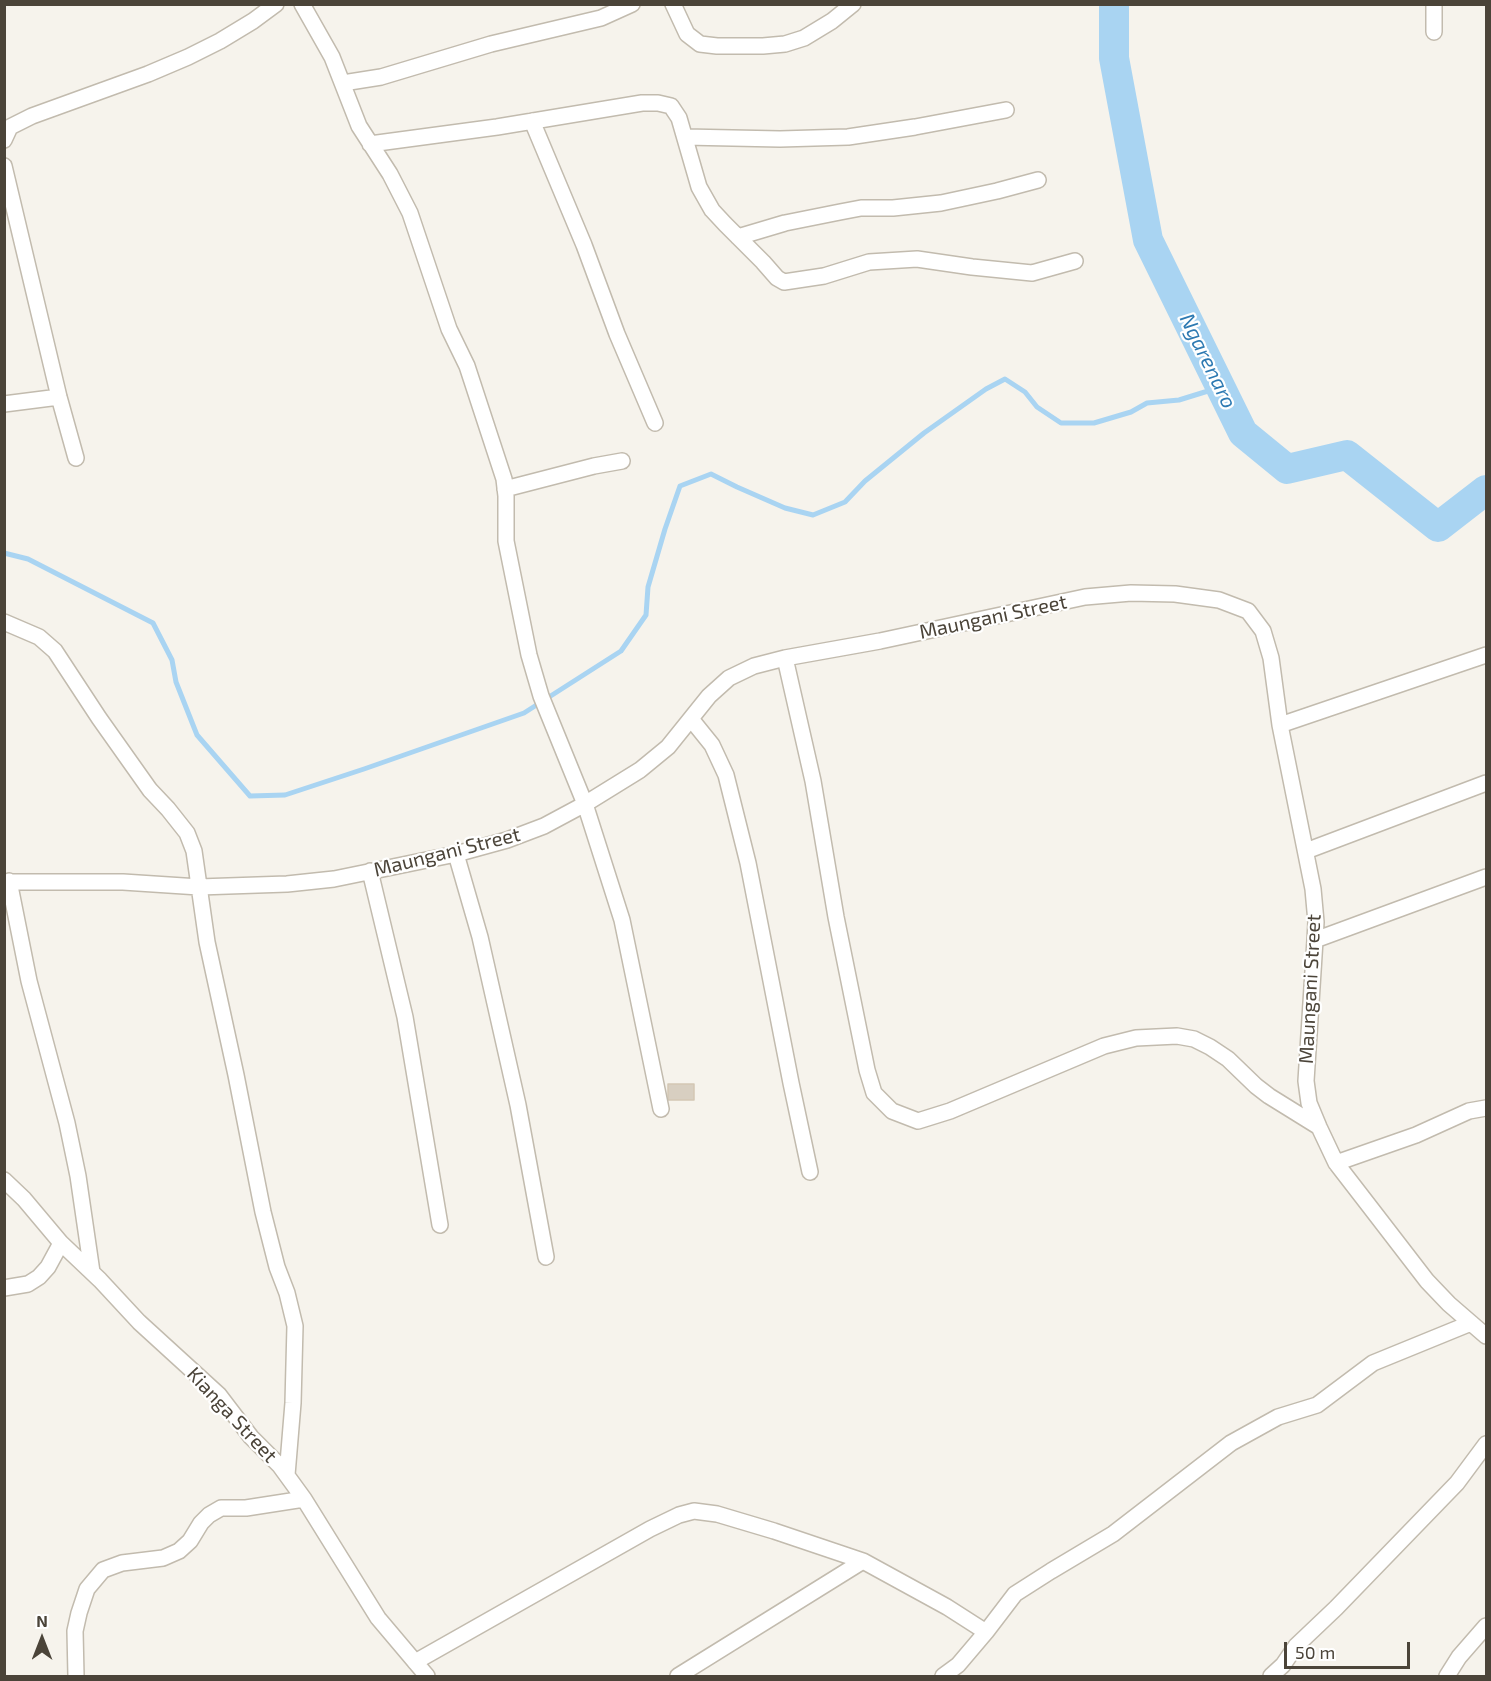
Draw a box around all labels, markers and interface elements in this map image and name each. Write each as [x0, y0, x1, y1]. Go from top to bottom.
water label: Ngarenaro [1174, 309, 1242, 413]
street label: Maungani Street [917, 590, 1069, 644]
street label: Maungani Street [371, 822, 523, 882]
street label: Maungani Street [1294, 913, 1326, 1065]
street label: Kianga Street [182, 1362, 282, 1468]
north arrow [12, 1609, 72, 1669]
text: N [36, 1611, 48, 1630]
scale bar [1287, 1630, 1413, 1668]
text: 50 m [1295, 1641, 1335, 1663]

